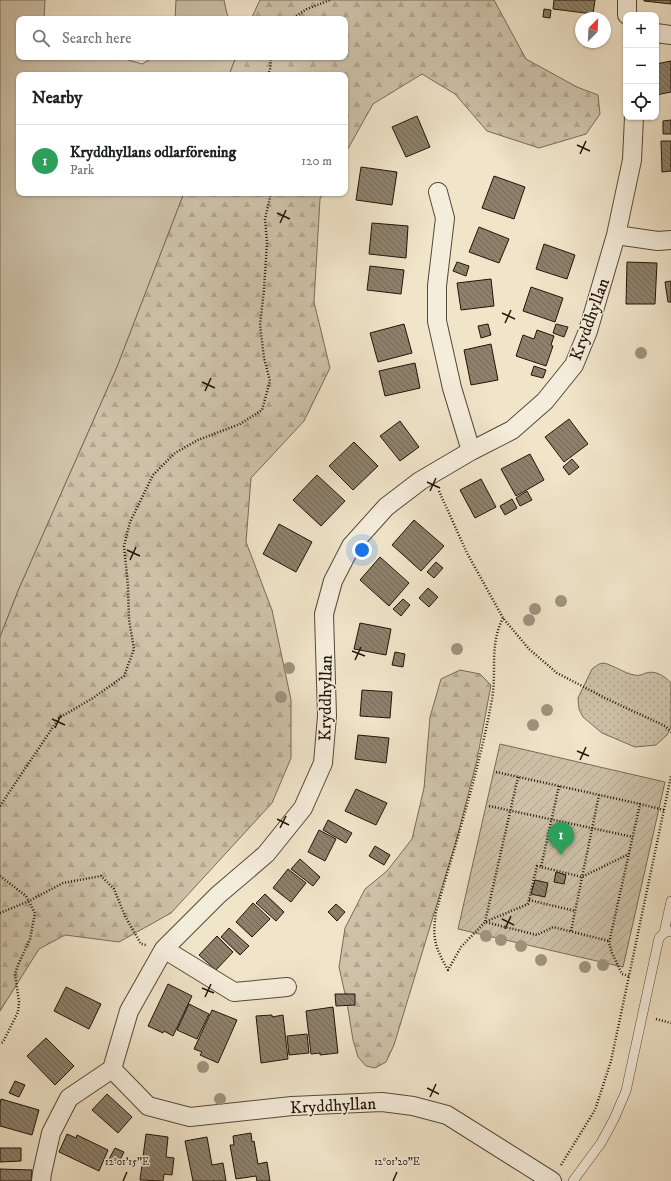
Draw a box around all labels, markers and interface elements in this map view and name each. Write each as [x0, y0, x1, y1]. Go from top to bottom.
north arrow [575, 12, 611, 48]
map controls [623, 12, 659, 120]
button: + [623, 12, 659, 48]
search box [16, 16, 348, 60]
icon: search [30, 27, 52, 49]
text: Search here [62, 29, 131, 48]
button: − [623, 48, 659, 84]
button: locate [623, 84, 659, 120]
text: Nearby [32, 87, 82, 109]
text: Kryddhyllans odlarförening [70, 143, 236, 162]
text: 1 [43, 153, 47, 169]
text: 120 m [301, 153, 332, 169]
text: Park [70, 162, 94, 178]
street label: Kryddhyllan [565, 275, 615, 364]
your location [352, 540, 372, 560]
street label: Kryddhyllan [314, 655, 338, 741]
pin: 1 [548, 822, 574, 855]
street label: Kryddhyllan [290, 1093, 377, 1119]
text: 12°01'15"E [105, 1156, 149, 1168]
text: 12°01'20"E [374, 1156, 420, 1168]

